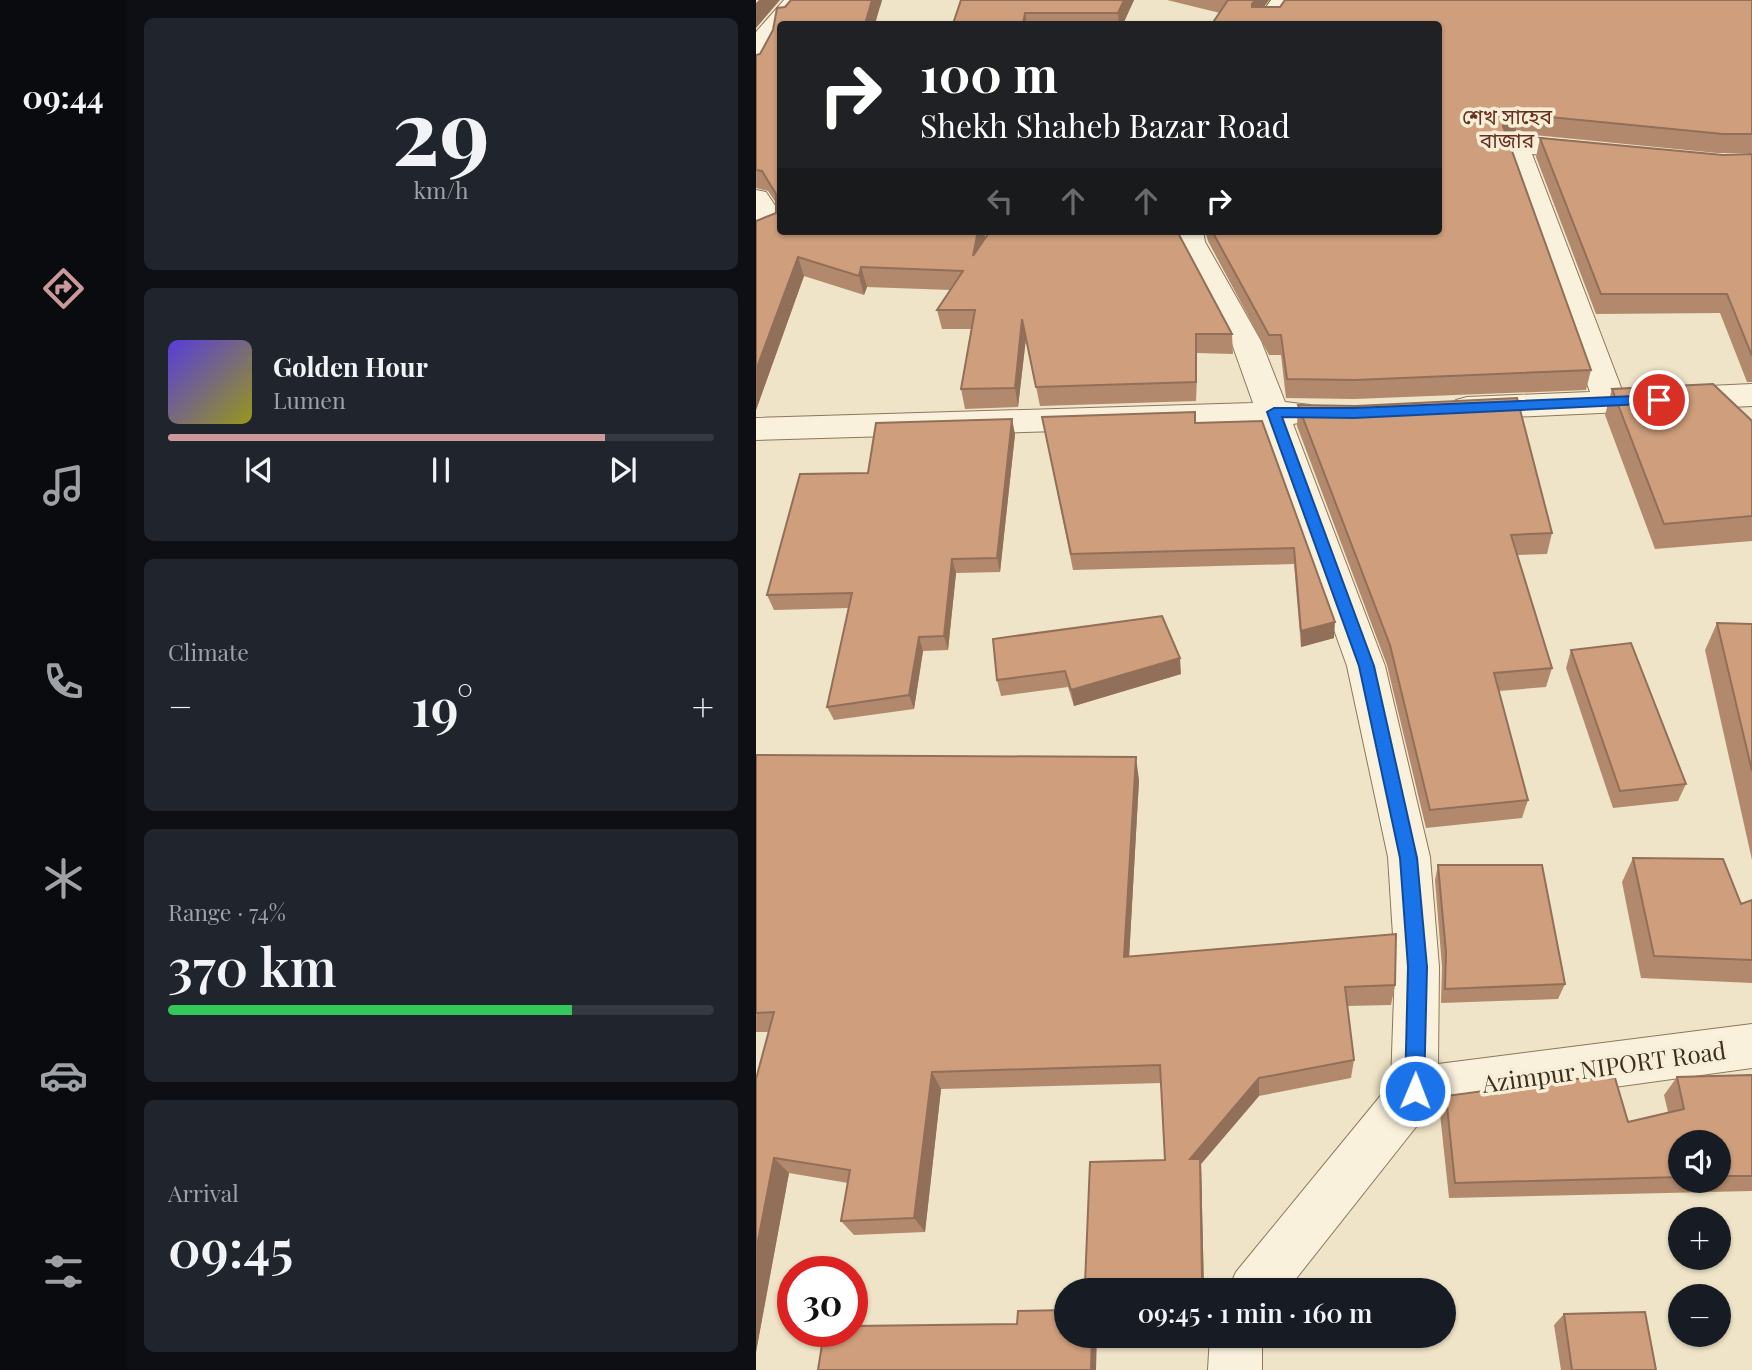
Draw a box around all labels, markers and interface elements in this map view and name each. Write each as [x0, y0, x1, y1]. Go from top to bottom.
text: 100 m [920, 40, 1058, 105]
icon: right [805, 49, 896, 140]
text: 29 [392, 68, 490, 189]
text: 09:44 [22, 74, 104, 117]
district label: শেখ সাহেব বাজার [1462, 101, 1553, 153]
text: Shekh Shaheb Bazar Road [920, 103, 1290, 146]
text: km/h [413, 174, 469, 205]
icon: left [981, 182, 1019, 220]
icon: ahead [1054, 182, 1092, 220]
icon: ahead [1127, 182, 1165, 220]
icon: right [1200, 182, 1238, 220]
icon: directions [39, 264, 88, 313]
text: Golden Hour [273, 349, 428, 384]
pin [1629, 370, 1689, 430]
icon: arrive [1640, 381, 1678, 419]
text: Lumen [273, 384, 346, 415]
icon: previous [240, 451, 278, 489]
icon: pause [422, 451, 460, 489]
icon: next [604, 451, 642, 489]
icon: music [39, 461, 88, 510]
text: Climate [168, 636, 249, 667]
icon: phone [39, 657, 88, 706]
text: 19° [411, 671, 473, 740]
text: − [168, 680, 193, 731]
text: + [692, 680, 714, 731]
icon: climate [39, 854, 88, 903]
text: Range · 74% [168, 896, 286, 927]
text: 370 km [168, 931, 336, 1000]
street label: Azimpur NIPORT Road [1479, 1033, 1728, 1099]
icon: car [39, 1051, 88, 1100]
position arrow [1378, 1054, 1452, 1128]
map controls [1668, 1130, 1731, 1347]
button: sound [1668, 1130, 1731, 1193]
text: Arrival [168, 1177, 239, 1208]
button: + [1668, 1207, 1731, 1270]
text: 09:45 [168, 1212, 293, 1281]
icon: filters [39, 1247, 88, 1296]
speed limit sign: 30 [777, 1256, 868, 1347]
button: − [1668, 1284, 1731, 1347]
text: 09:45 · 1 min · 160 m [1138, 1295, 1372, 1330]

